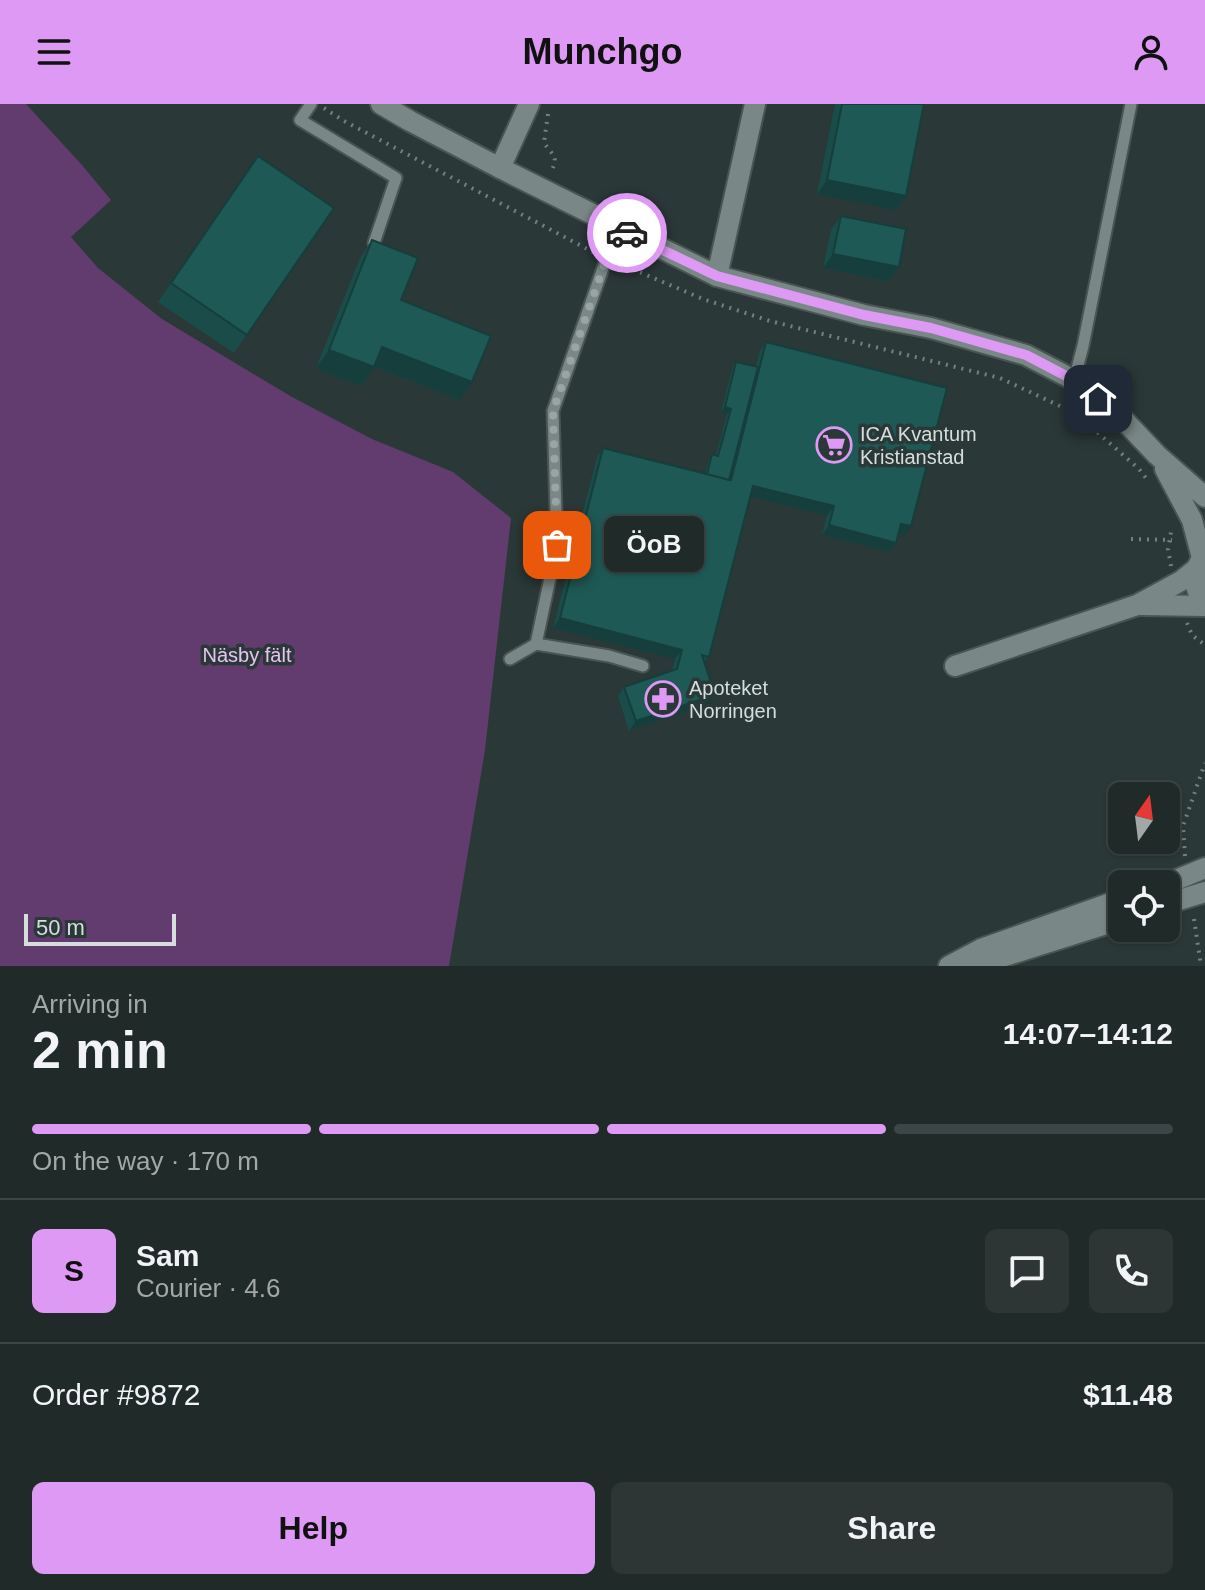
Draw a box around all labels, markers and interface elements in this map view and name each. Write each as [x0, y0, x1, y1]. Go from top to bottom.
icon: menu [32, 30, 76, 74]
icon: person [1129, 30, 1173, 74]
text: Munchgo [523, 31, 682, 72]
courier [587, 193, 667, 273]
icon: car [605, 211, 649, 255]
pin [1064, 365, 1132, 433]
icon: home [1076, 377, 1120, 421]
place label: ICA Kvantum Kristianstad [860, 423, 977, 468]
supermarket icon: ICA Kvantum Kristianstad [815, 426, 853, 464]
pin [523, 511, 591, 579]
callout: ÖoB [605, 517, 705, 573]
icon: bag [535, 523, 579, 567]
text: ÖoB [627, 529, 681, 559]
park label: Näsby fält [203, 644, 292, 666]
place label: Apoteket Norringen [689, 677, 777, 722]
pharmacy icon: Apoteket Norringen [644, 680, 682, 718]
north arrow [1108, 782, 1180, 854]
map controls [1108, 782, 1180, 942]
button: locate [1108, 870, 1180, 942]
scale bar [24, 910, 176, 946]
text: 50 m [36, 915, 85, 940]
text: Arriving in [32, 989, 148, 1019]
text: 14:07–14:12 [1003, 1017, 1173, 1050]
text: 2 min [32, 1021, 168, 1079]
text: On the way · 170 m [32, 1146, 259, 1176]
button: chat [985, 1229, 1069, 1313]
button: phone [1089, 1229, 1173, 1313]
text: Sam [136, 1239, 199, 1272]
text: S [64, 1254, 84, 1287]
text: Courier · 4.6 [136, 1273, 281, 1303]
text: Order #9872 [32, 1378, 200, 1411]
text: $11.48 [1083, 1378, 1173, 1411]
button: Help [32, 1482, 595, 1574]
button: Share [611, 1482, 1173, 1574]

